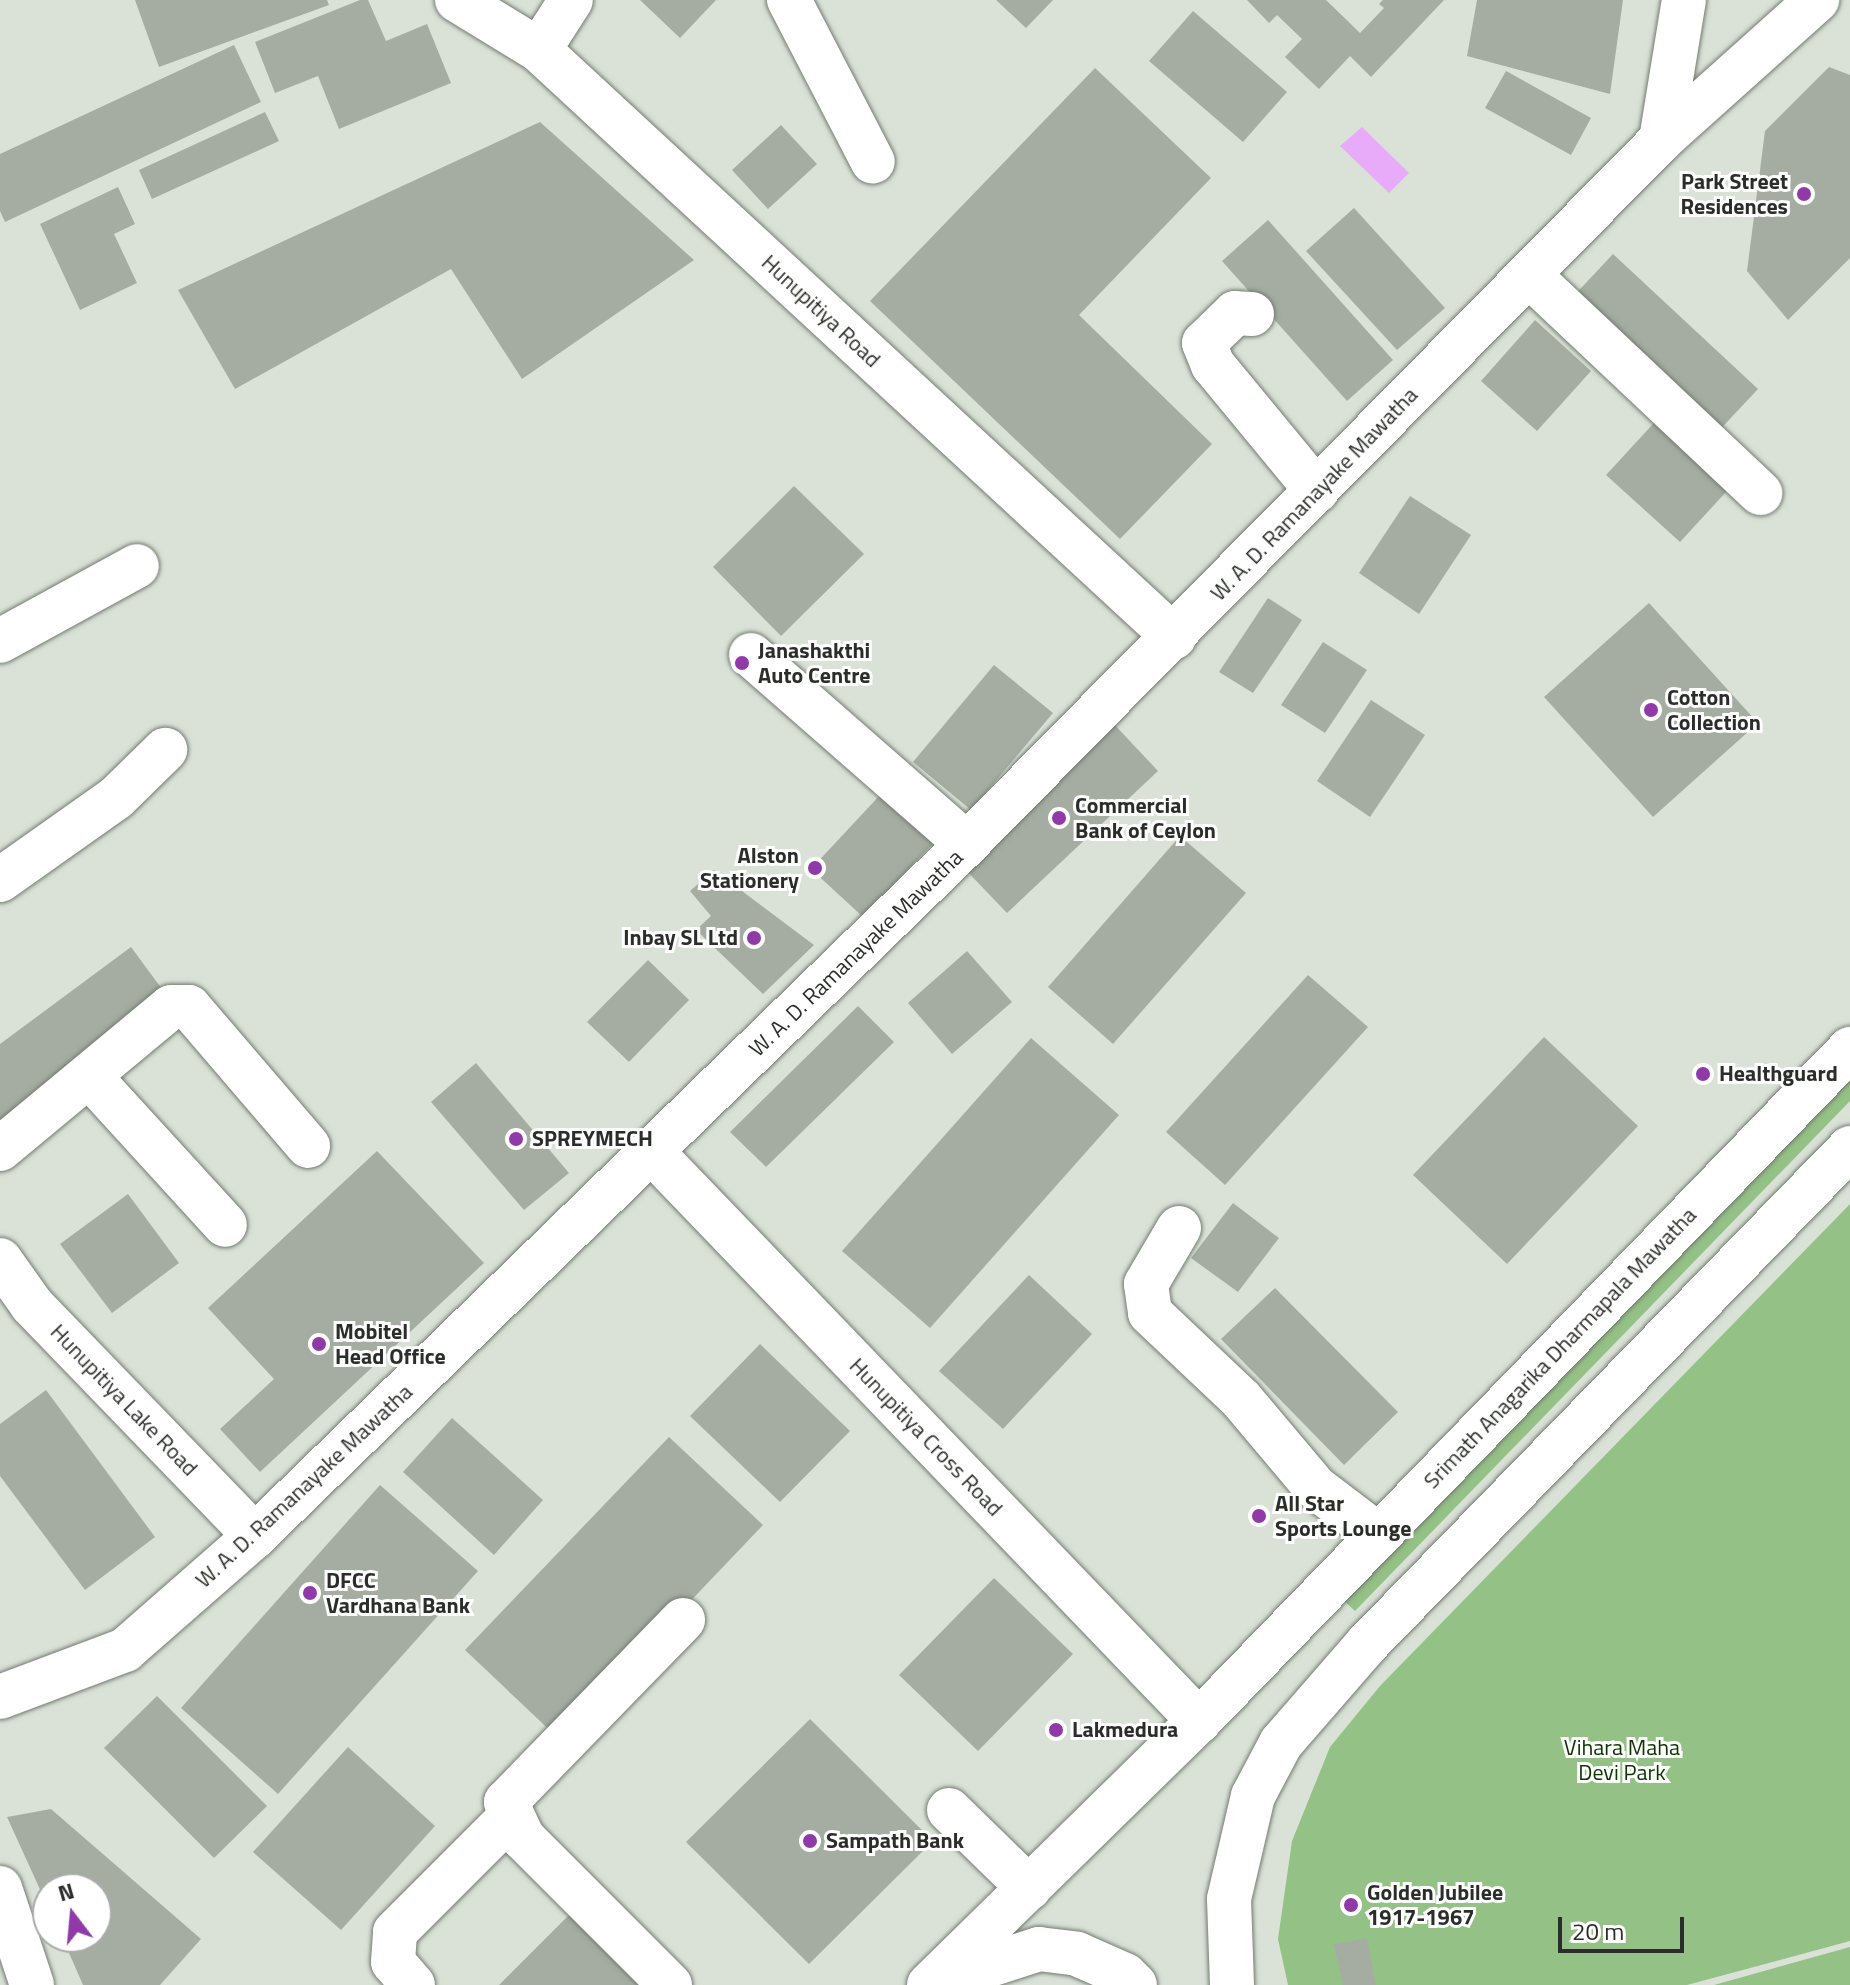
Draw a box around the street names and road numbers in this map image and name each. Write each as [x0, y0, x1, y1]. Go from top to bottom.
street label: Hunupitiya Road [756, 249, 886, 373]
street label: W. A. D. Ramanayake Mawatha [1205, 382, 1423, 606]
street label: W. A. D. Ramanayake Mawatha [744, 844, 968, 1062]
street label: Srimath Anagarika Dharmapala Mawatha [1418, 1202, 1702, 1494]
street label: Hunupitiya Lake Road [45, 1319, 203, 1481]
street label: Hunupitiya Cross Road [844, 1353, 1008, 1521]
street label: W. A. D. Ramanayake Mawatha [190, 1379, 418, 1593]

